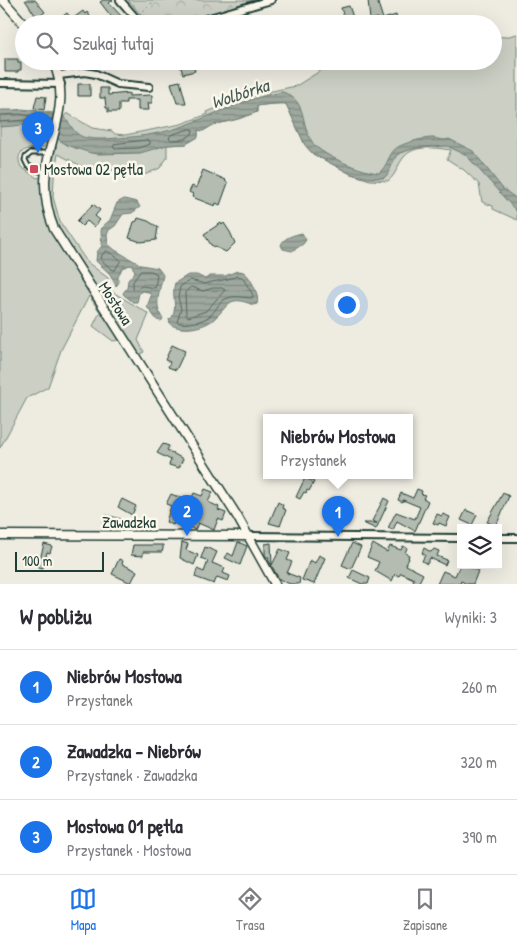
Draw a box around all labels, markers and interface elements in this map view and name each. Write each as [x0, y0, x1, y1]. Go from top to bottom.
search box [15, 15, 502, 70]
icon: search [33, 29, 61, 57]
text: Szukaj tutaj [73, 30, 154, 56]
water label: Wolbórka [208, 72, 274, 115]
pin: 3 [22, 112, 54, 153]
place label: Mostowa 02 pętla [44, 158, 143, 180]
marker: Mostowa 02 pętla [28, 163, 40, 175]
street label: Mostowa [94, 277, 138, 329]
your location [334, 292, 360, 318]
popup [263, 414, 413, 479]
text: Niebrów Mostowa [281, 423, 395, 449]
text: Przystanek [281, 449, 346, 471]
pin: 2 [171, 495, 203, 536]
pin: 1 [322, 496, 354, 537]
street label: Zawadzka [102, 511, 156, 533]
map controls [457, 524, 502, 569]
button: layers [457, 524, 502, 569]
scale bar [15, 549, 104, 572]
text: 100 m [22, 551, 52, 570]
text: W pobliżu [20, 602, 92, 631]
text: Wyniki: 3 [445, 606, 497, 628]
text: Niebrów Mostowa [67, 663, 182, 689]
text: 1 [33, 676, 39, 698]
text: 260 m [461, 676, 497, 698]
text: Przystanek [67, 689, 133, 711]
text: Zawadzka - Niebrów [67, 738, 201, 764]
text: 2 [32, 751, 40, 773]
text: 320 m [461, 751, 497, 773]
text: Przystanek · Zawadzka [67, 764, 197, 786]
text: Mostowa 01 pętla [67, 813, 183, 839]
text: 3 [32, 826, 40, 848]
text: 390 m [462, 826, 497, 848]
text: Przystanek · Mostowa [67, 839, 191, 861]
tab: Mapa [69, 885, 97, 934]
tab: Trasa [236, 885, 264, 934]
tab: Zapisane [403, 885, 448, 934]

